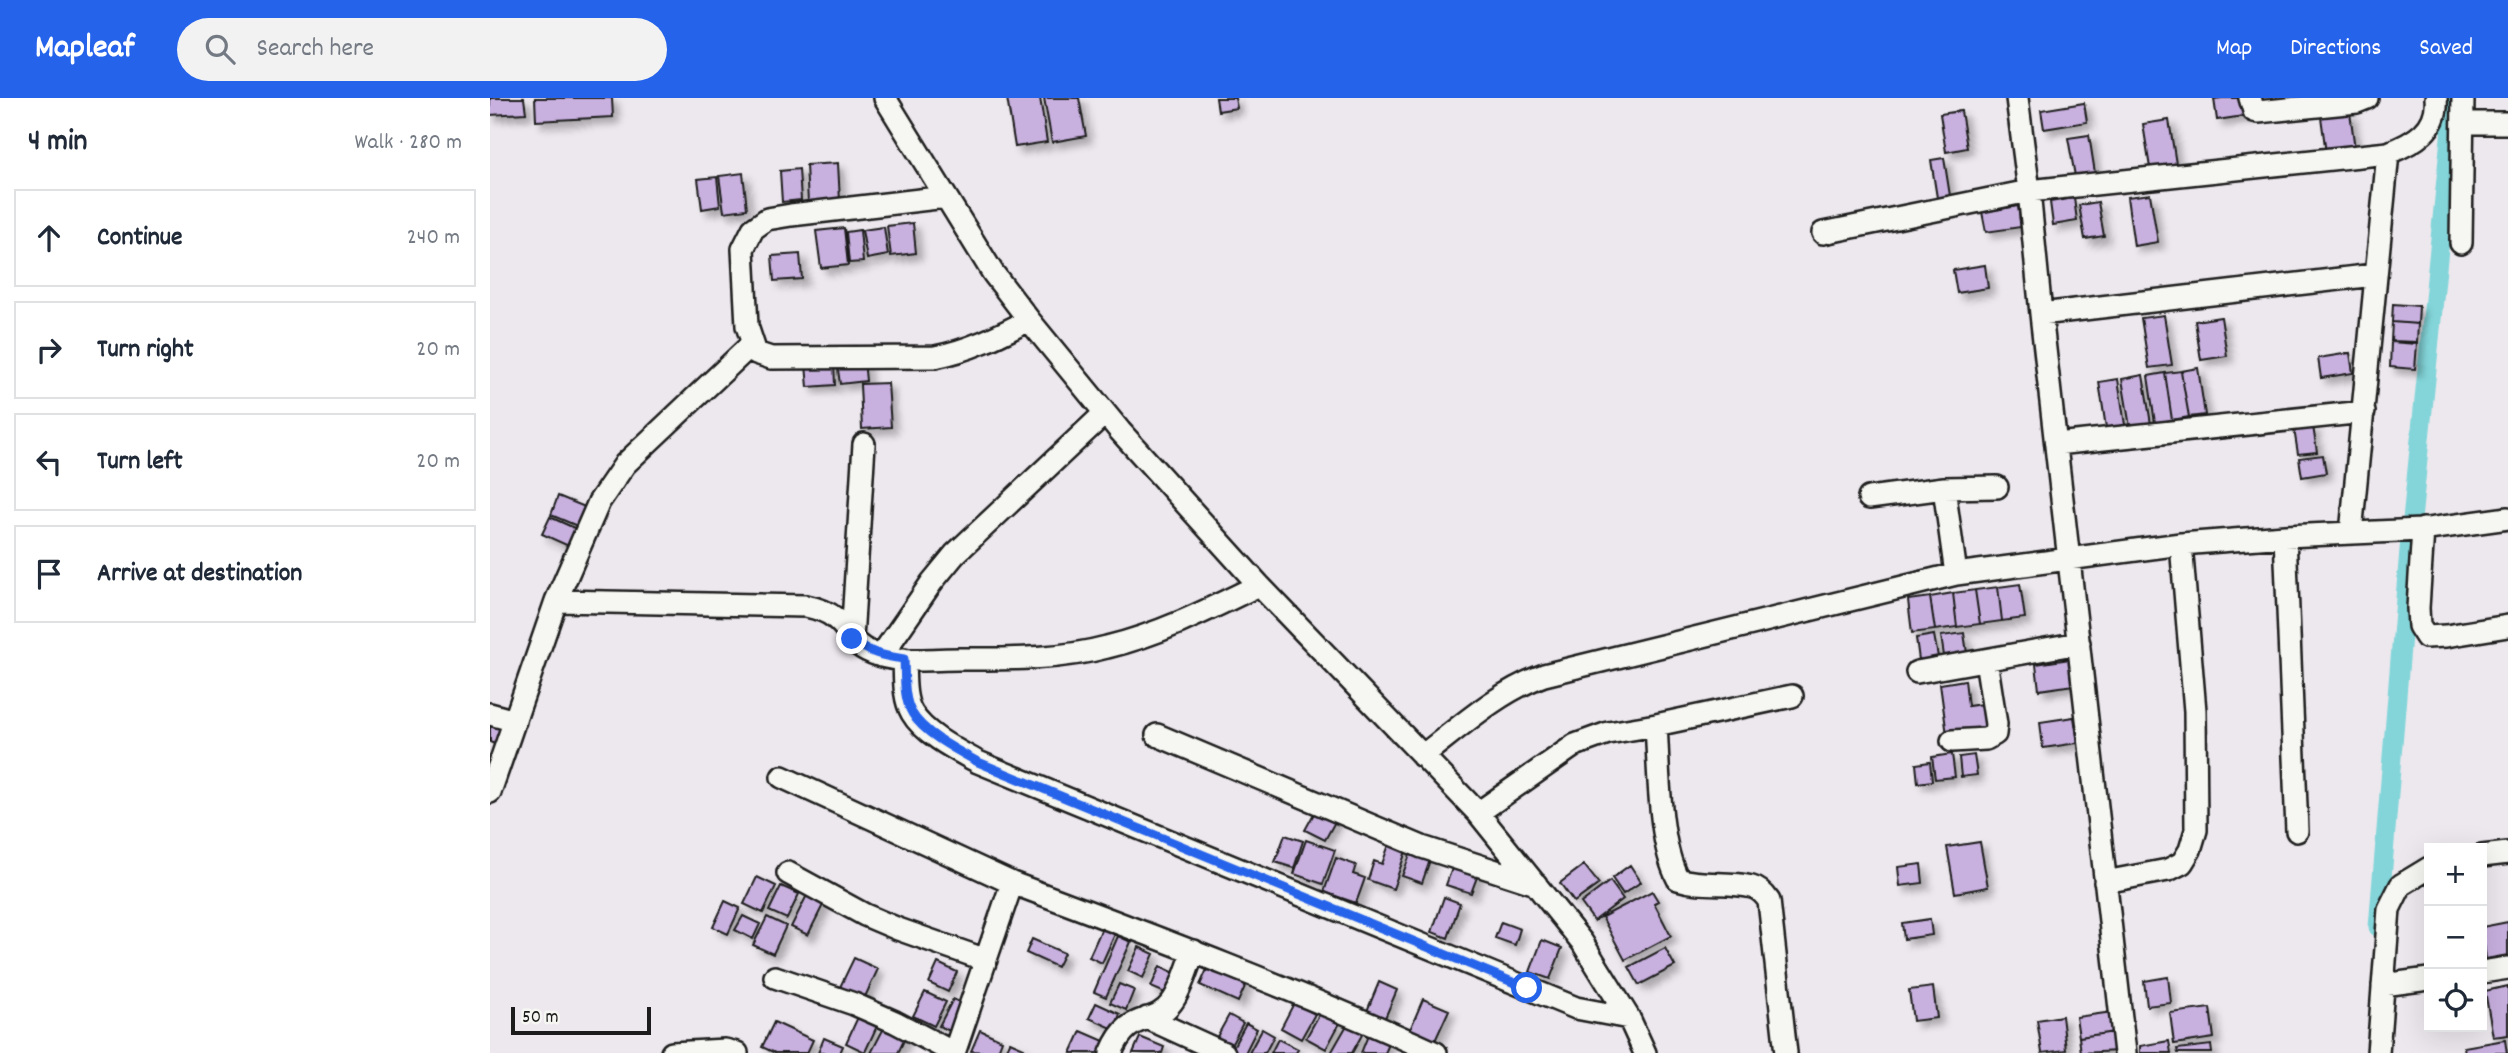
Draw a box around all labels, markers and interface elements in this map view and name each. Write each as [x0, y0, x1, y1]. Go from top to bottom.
search box [177, 18, 667, 81]
text: Mapleaf [35, 26, 135, 73]
icon: search [201, 30, 239, 68]
text: Search here [257, 31, 374, 68]
text: Map [2216, 32, 2252, 66]
text: Directions [2290, 32, 2381, 66]
text: Saved [2419, 32, 2473, 66]
text: 4 min [28, 122, 87, 165]
text: Walk · 280 m [354, 127, 462, 160]
icon: ahead [30, 219, 68, 257]
text: Continue [97, 220, 182, 257]
text: 240 m [407, 222, 460, 255]
icon: right [30, 331, 68, 369]
text: Turn right [97, 332, 194, 369]
text: 20 m [416, 334, 460, 367]
icon: left [30, 443, 68, 481]
text: Turn left [97, 444, 183, 481]
text: 20 m [416, 446, 460, 479]
icon: arrive [30, 555, 68, 593]
text: Arrive at destination [97, 556, 302, 593]
route end [836, 623, 867, 654]
map controls [2424, 843, 2487, 1032]
button: + [2424, 843, 2487, 906]
button: − [2424, 906, 2487, 969]
button: locate [2424, 969, 2487, 1032]
route start [1511, 972, 1542, 1003]
scale bar [511, 1004, 651, 1036]
text: 50 m [522, 1005, 559, 1032]

